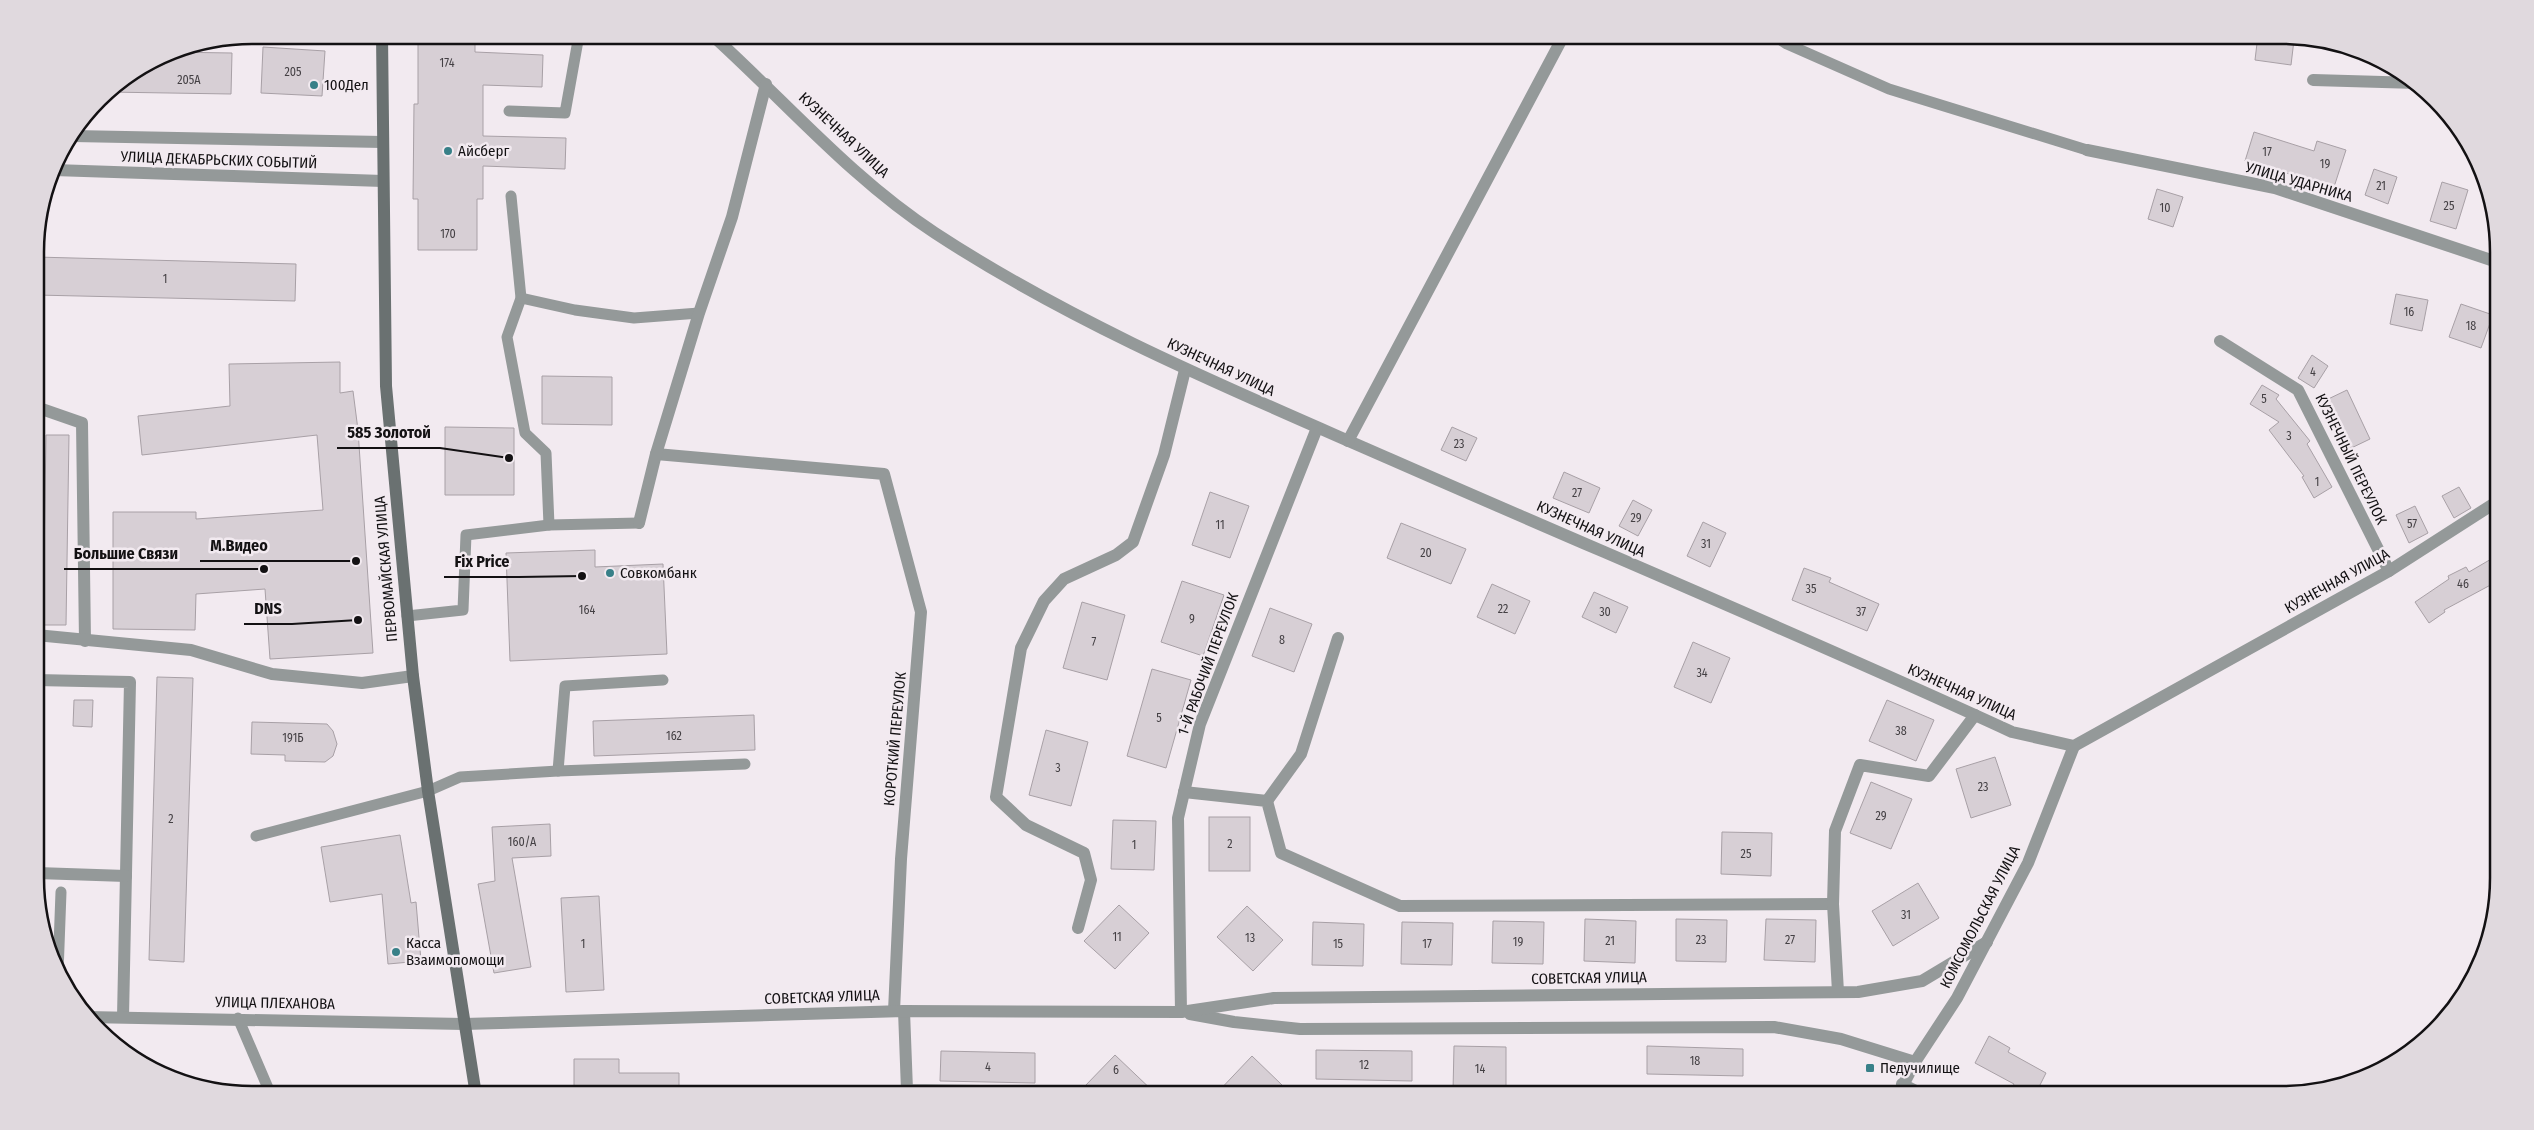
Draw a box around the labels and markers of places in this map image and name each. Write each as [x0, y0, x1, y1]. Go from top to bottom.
place label: 100Дел [324, 76, 369, 94]
marker: 100Дел [308, 79, 320, 91]
place label: Айсберг [458, 142, 509, 160]
marker: Айсберг [442, 145, 454, 157]
callout: 585 Золотой [337, 417, 440, 448]
callout: М.Видео [200, 530, 278, 561]
callout: Большие Связи [64, 538, 188, 569]
callout: Fix Price [444, 546, 519, 577]
place label: Совкомбанк [620, 564, 697, 582]
marker: Совкомбанк [604, 567, 616, 579]
callout: DNS [244, 593, 292, 624]
place label: Касса Взаимопомощи [406, 934, 505, 969]
marker: Касса Взаимопомощи [390, 946, 402, 958]
place label: Педучилище [1880, 1059, 1960, 1077]
marker: Педучилище [1864, 1062, 1876, 1074]

